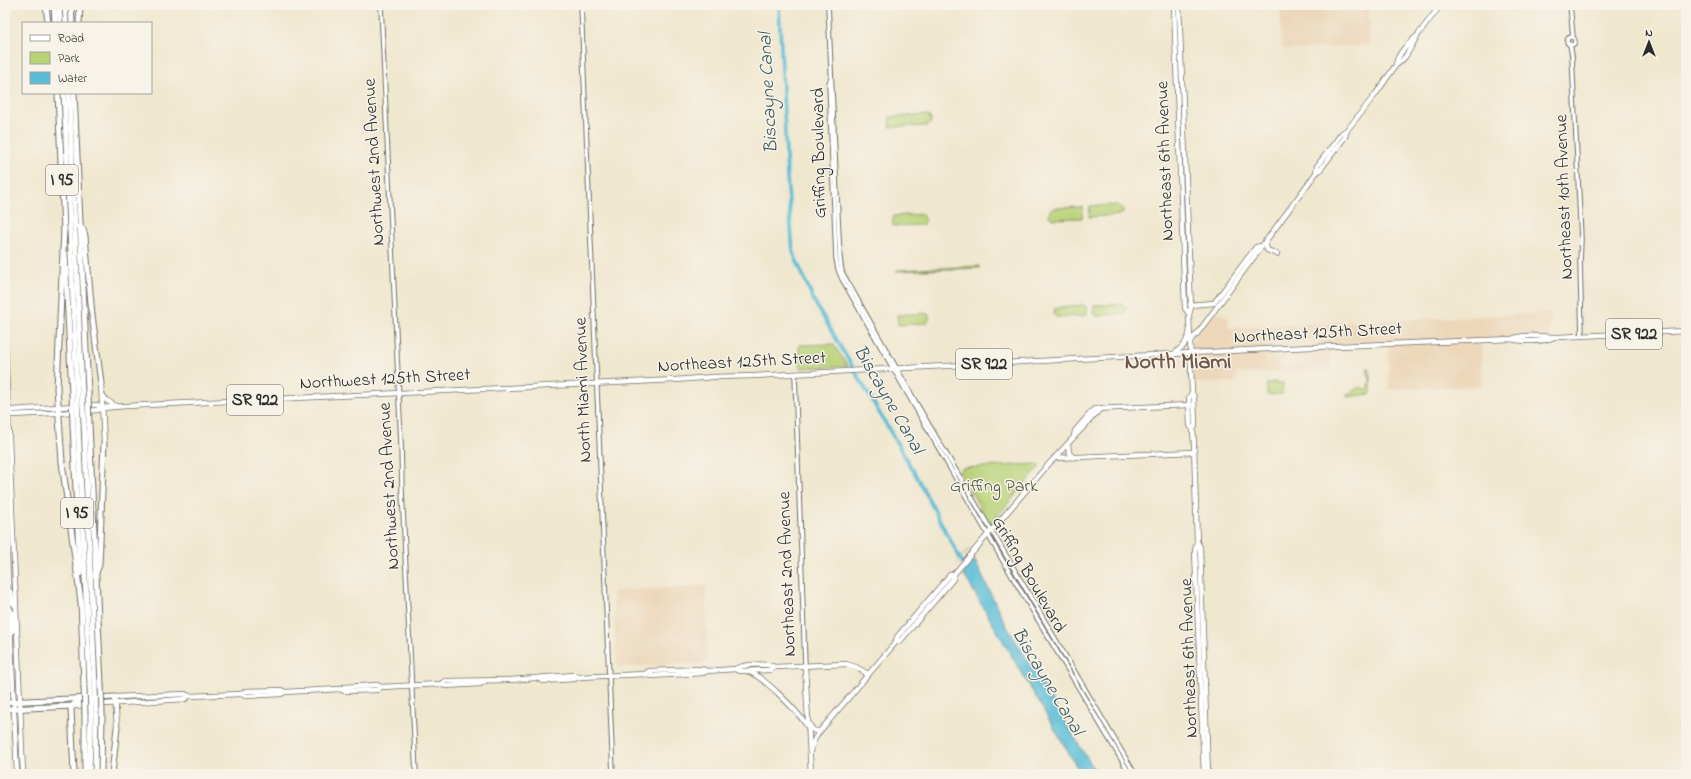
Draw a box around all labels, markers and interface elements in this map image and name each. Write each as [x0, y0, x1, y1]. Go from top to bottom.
legend [22, 22, 152, 94]
north arrow [1629, 22, 1669, 62]
text: N [1645, 25, 1653, 41]
water label: Biscayne Canal [752, 29, 786, 154]
text: Road [58, 30, 84, 48]
text: Park [58, 50, 80, 68]
text: Water [58, 70, 87, 88]
street label: Northwest 2nd Avenue [358, 77, 392, 246]
street label: Northeast 6th Avenue [1150, 80, 1182, 241]
street label: Griffing Boulevard [806, 87, 835, 219]
street label: Northeast 10th Avenue [1549, 113, 1581, 280]
road number: I 95 [46, 165, 78, 195]
street label: North Miami Avenue [568, 316, 600, 463]
street label: Northeast 125th Street [1233, 317, 1403, 351]
road number: SR 922 [1606, 319, 1662, 349]
water label: Biscayne Canal [846, 341, 931, 462]
street label: Northeast 125th Street [657, 346, 827, 380]
district label: North Miami [1125, 347, 1231, 379]
road number: SR 922 [956, 349, 1012, 379]
street label: Northwest 125th Street [299, 363, 471, 397]
road number: SR 922 [227, 385, 283, 415]
street label: Northwest 2nd Avenue [373, 401, 407, 570]
park label: Griffing Park [950, 474, 1038, 501]
street label: Northeast 2nd Avenue [772, 490, 804, 657]
road number: I 95 [61, 498, 93, 528]
street label: Griffing Boulevard [983, 512, 1072, 639]
street label: Northeast 6th Avenue [1174, 577, 1206, 738]
water label: Biscayne Canal [1004, 623, 1091, 743]

